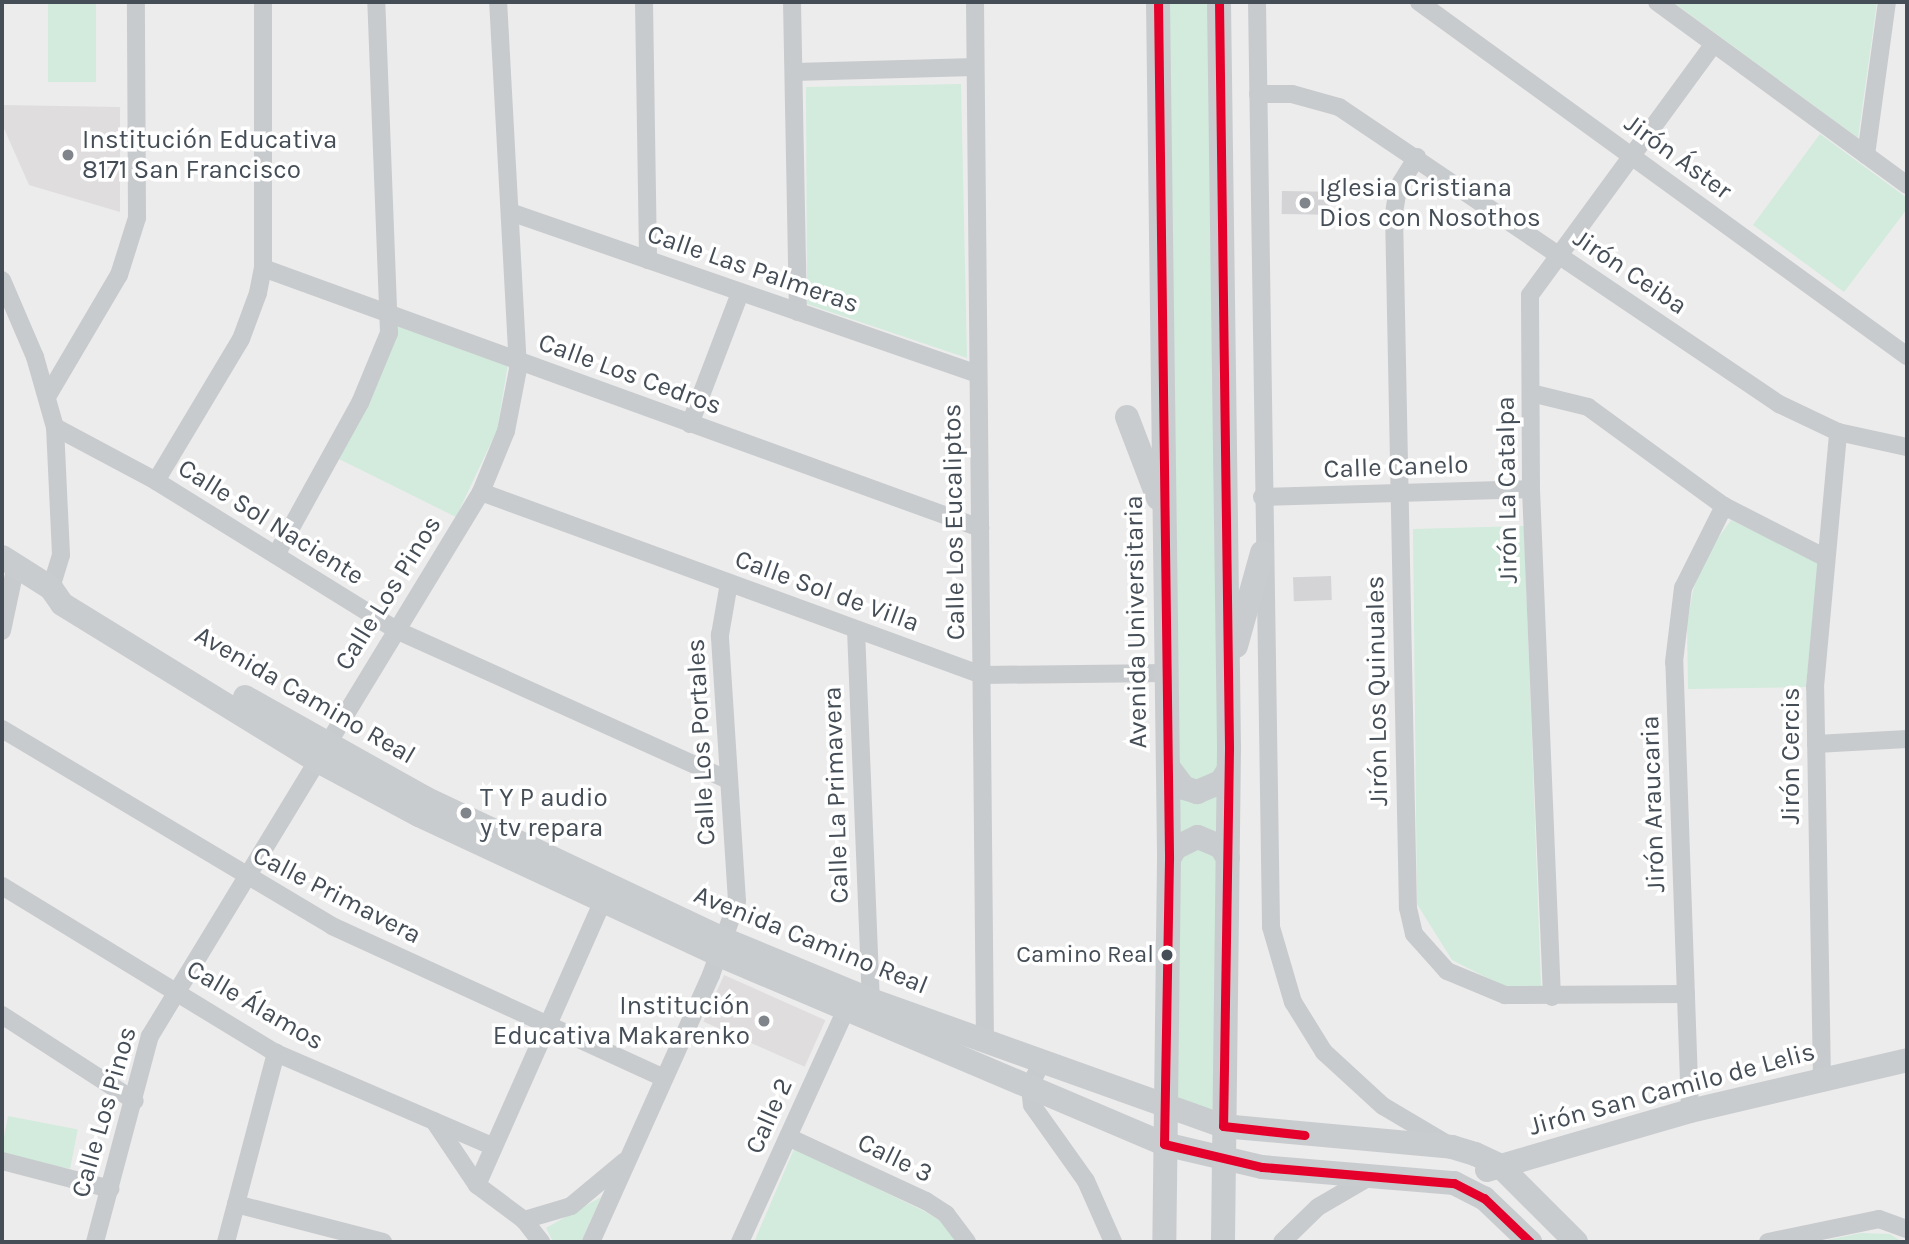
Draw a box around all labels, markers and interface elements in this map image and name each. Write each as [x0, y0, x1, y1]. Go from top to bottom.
street label: Jirón Áster [1618, 108, 1738, 206]
place label: Institución Educativa 8171 San Francisco [82, 124, 337, 186]
marker: Institución Educativa 8171 San Francisco [60, 147, 76, 163]
place label: Iglesia Cristiana Dios con Nosothos [1319, 172, 1541, 234]
marker: Iglesia Cristiana Dios con Nosothos [1297, 195, 1313, 211]
street label: Calle Las Palmeras [643, 218, 863, 320]
street label: Jirón Ceiba [1567, 223, 1693, 321]
street label: Calle Los Cedros [534, 326, 726, 422]
street label: Jirón La Catalpa [1490, 396, 1524, 584]
street label: Calle Los Eucaliptos [936, 403, 972, 641]
street label: Calle Canelo [1323, 449, 1469, 485]
street label: Calle Sol Naciente [172, 452, 370, 592]
street label: Avenida Universitaria [1118, 495, 1154, 749]
street label: Calle Los Pinos [328, 510, 448, 676]
street label: Calle Sol de Villa [731, 543, 923, 639]
street label: Jirón Los Quinuales [1359, 576, 1395, 806]
street label: Avenida Camino Real [189, 619, 421, 771]
street label: Calle Los Portales [680, 638, 722, 846]
street label: Calle La Primavera [817, 686, 855, 904]
street label: Jirón Cercis [1775, 687, 1807, 825]
street label: Jirón Araucaria [1634, 715, 1672, 893]
place label: T Y P audio y tv repara [480, 782, 608, 844]
marker: T Y P audio y tv repara [458, 805, 474, 821]
street label: Calle Primavera [248, 839, 426, 951]
street label: Avenida Camino Real [690, 879, 932, 1001]
place label: Camino Real [1016, 941, 1154, 969]
marker: Camino Real [1160, 948, 1174, 962]
street label: Calle Álamos [181, 953, 329, 1057]
place label: Institución Educativa Makarenko [493, 990, 750, 1052]
marker: Institución Educativa Makarenko [756, 1013, 772, 1029]
street label: Calle Los Pinos [65, 1023, 143, 1201]
street label: Jirón San Camilo de Lelis [1526, 1036, 1818, 1142]
street label: Calle 2 [739, 1073, 799, 1159]
street label: Calle 3 [852, 1127, 938, 1189]

